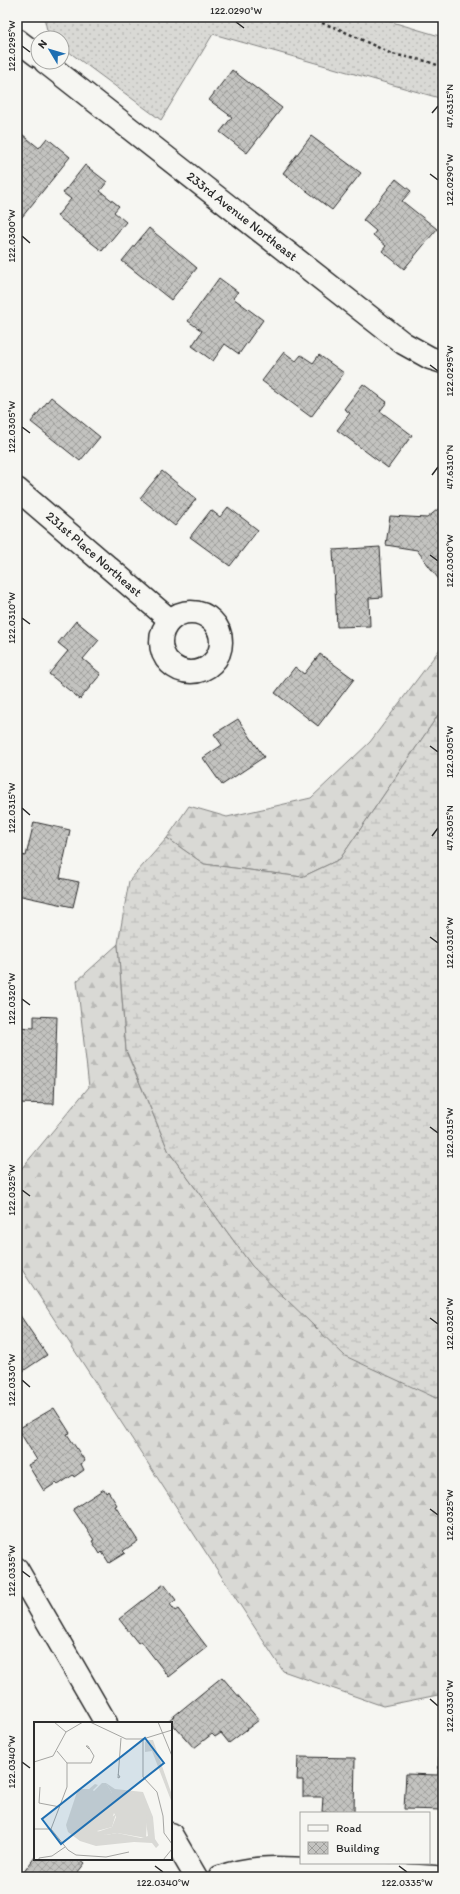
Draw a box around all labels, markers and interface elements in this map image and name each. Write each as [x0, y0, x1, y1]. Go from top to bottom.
text: 122.0290°W [210, 4, 262, 17]
text: 122.0295°W [5, 20, 18, 72]
north arrow [30, 30, 70, 70]
text: N [35, 37, 50, 51]
text: 47.6315°N [443, 84, 456, 128]
text: 122.0290°W [443, 154, 456, 206]
street label: 233rd Avenue Northeast [184, 168, 300, 264]
text: 122.0300°W [5, 209, 18, 263]
text: 122.0295°W [443, 345, 456, 397]
text: 122.0305°W [5, 400, 18, 453]
text: 47.6310°N [443, 444, 456, 489]
street label: 231st Place Northeast [43, 508, 145, 600]
text: 122.0300°W [443, 534, 456, 588]
text: 122.0310°W [5, 592, 18, 644]
text: 122.0305°W [443, 725, 456, 778]
text: 122.0315°W [5, 782, 18, 833]
text: 47.6305°N [443, 805, 456, 851]
text: 122.0310°W [443, 917, 456, 969]
text: 122.0320°W [5, 972, 18, 1025]
text: 122.0315°W [443, 1107, 456, 1158]
text: 122.0325°W [5, 1164, 18, 1216]
text: 122.0320°W [443, 1297, 456, 1350]
text: 122.0330°W [5, 1353, 18, 1406]
text: 122.0325°W [443, 1489, 456, 1541]
text: 122.0335°W [5, 1545, 18, 1597]
text: 122.0330°W [443, 1679, 456, 1732]
inset map [34, 1722, 172, 1860]
text: 122.0340°W [5, 1735, 18, 1788]
legend [300, 1812, 430, 1864]
text: Road [336, 1821, 362, 1835]
text: Building [336, 1841, 380, 1855]
text: 122.0340°W [137, 1876, 190, 1889]
text: 122.0335°W [381, 1876, 433, 1889]

